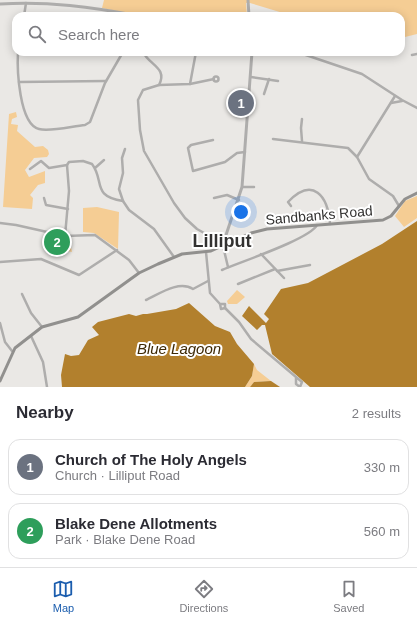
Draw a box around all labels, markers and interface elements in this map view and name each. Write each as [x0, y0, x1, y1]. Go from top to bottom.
search box [12, 12, 405, 56]
icon: search [26, 23, 48, 45]
text: Search here [58, 26, 140, 43]
pin: 1 [228, 88, 254, 118]
your location [231, 202, 251, 222]
street label: Sandbanks Road [265, 202, 373, 228]
pin: 2 [44, 227, 70, 257]
district label: Lilliput [193, 231, 251, 251]
water label: Blue Lagoon [137, 340, 221, 357]
text: Nearby [16, 403, 74, 422]
text: 2 results [352, 406, 401, 421]
text: Church of The Holy Angels [55, 451, 247, 468]
text: 1 [26, 460, 34, 475]
text: 330 m [364, 460, 400, 475]
text: Church · Lilliput Road [55, 468, 180, 483]
text: Blake Dene Allotments [55, 515, 217, 532]
text: 2 [26, 524, 34, 539]
text: 560 m [364, 524, 400, 539]
text: Park · Blake Dene Road [55, 532, 195, 547]
tab: Map [52, 578, 74, 614]
tab: Directions [179, 578, 228, 614]
tab: Saved [333, 578, 364, 614]

